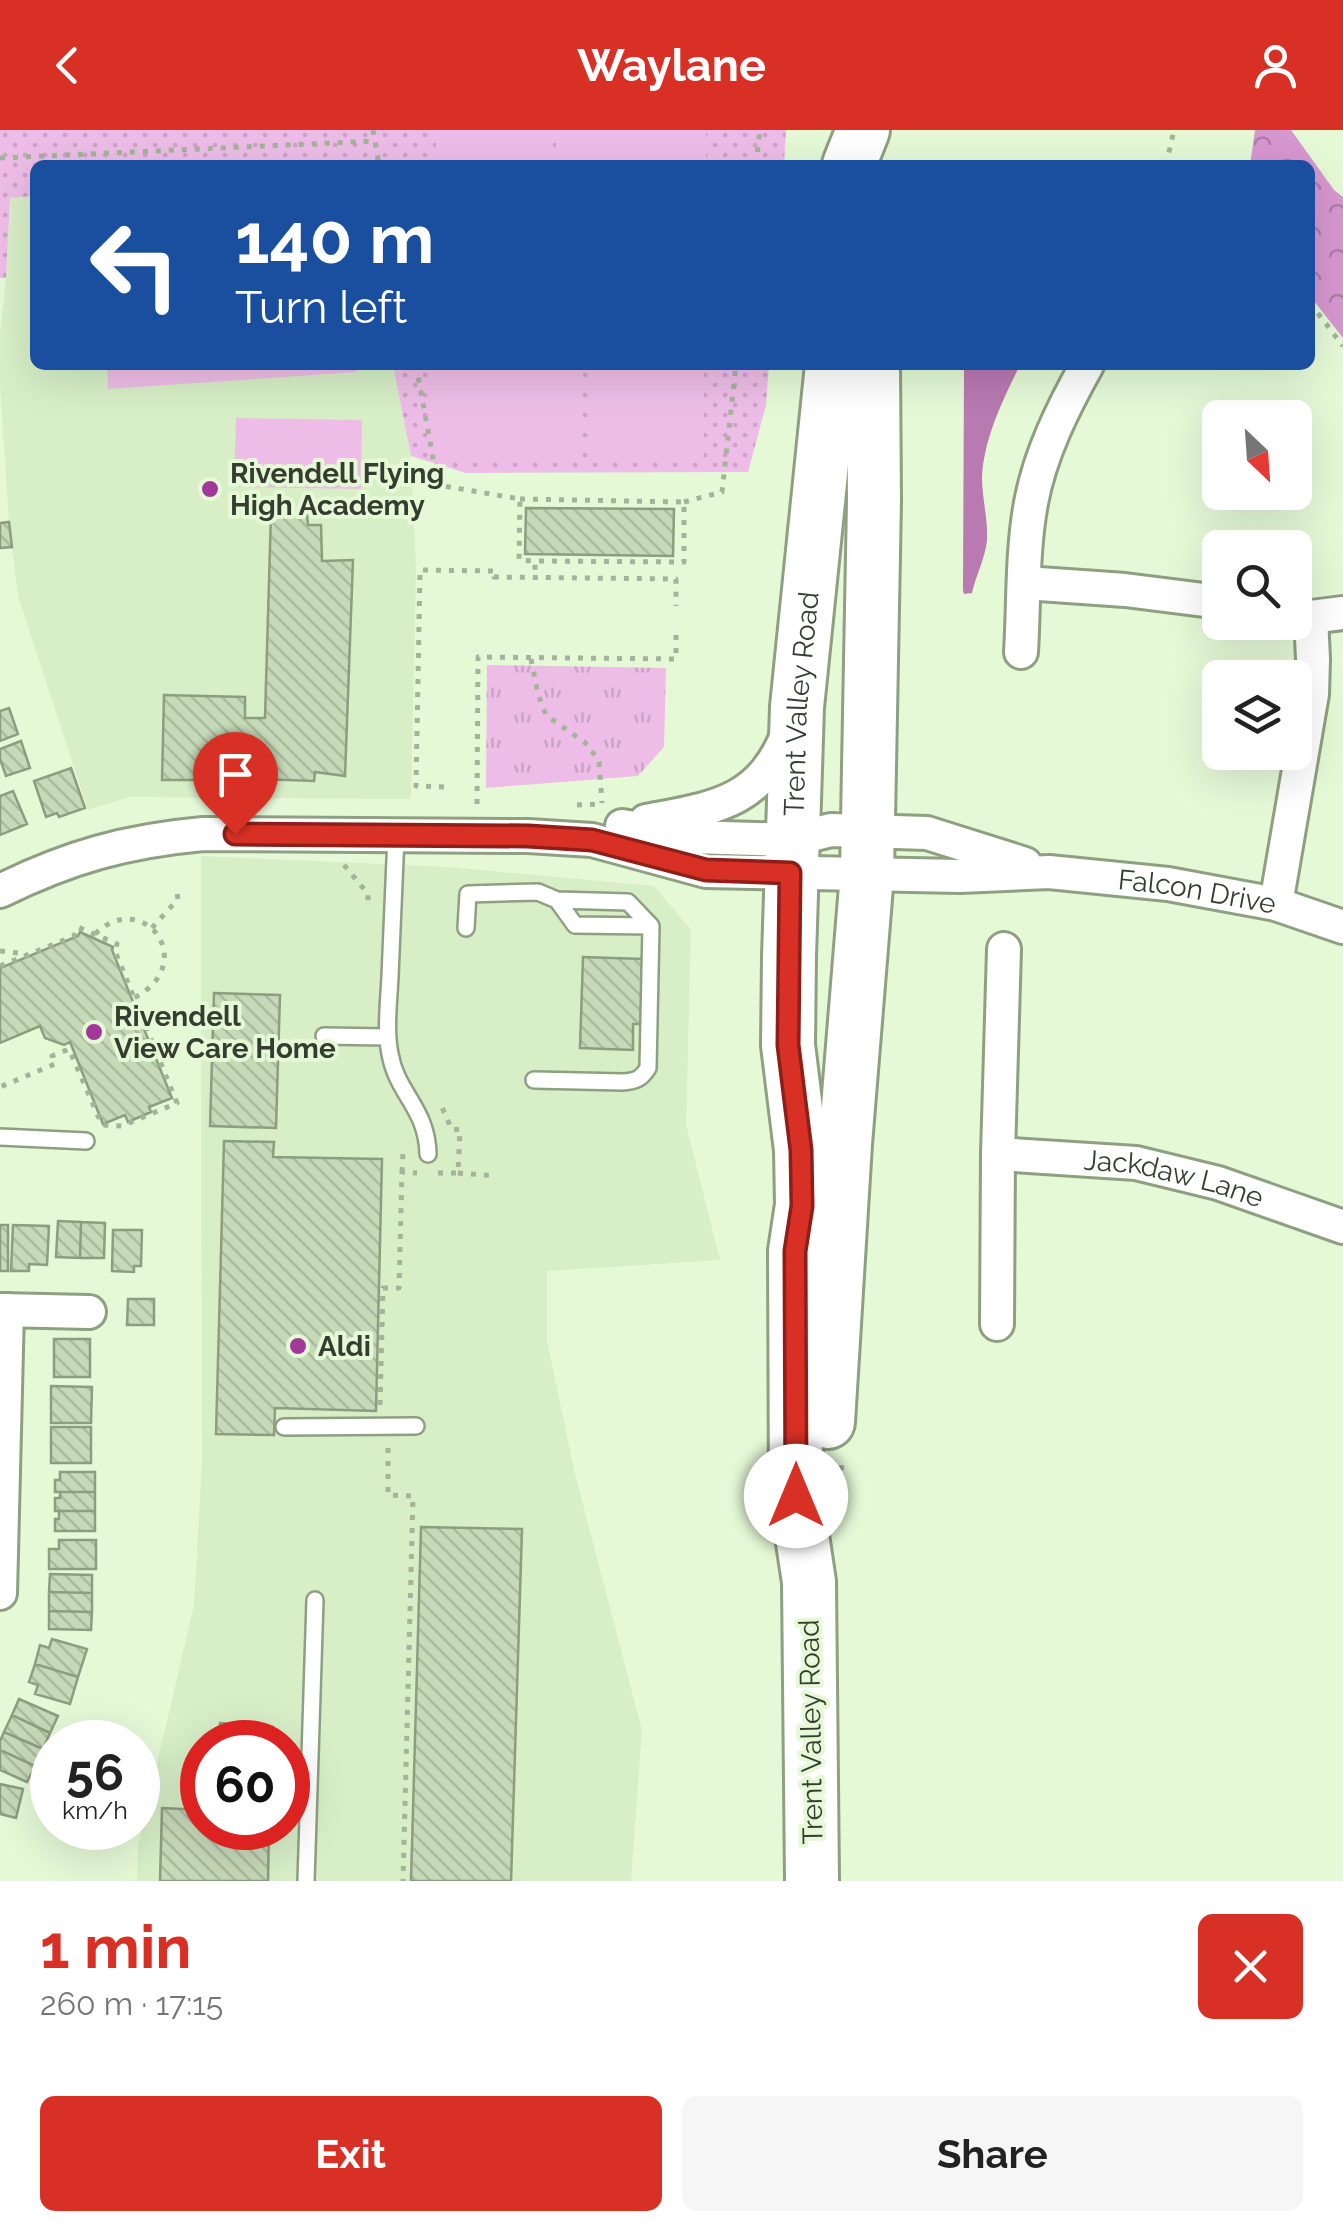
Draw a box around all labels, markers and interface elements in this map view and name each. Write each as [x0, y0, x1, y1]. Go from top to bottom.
icon: back [40, 38, 95, 93]
icon: person [1248, 38, 1303, 93]
text: Waylane [577, 39, 766, 92]
text: 140 m [235, 197, 435, 279]
icon: left [70, 200, 200, 330]
text: Turn left [235, 281, 407, 334]
north arrow [1202, 400, 1312, 510]
map controls [1202, 400, 1312, 770]
place label: Rivendell Flying High Academy [230, 457, 444, 522]
marker: Rivendell Flying High Academy [199, 478, 221, 500]
button: search [1202, 530, 1312, 640]
street label: Trent Valley Road [777, 590, 825, 816]
button: layers [1202, 660, 1312, 770]
pin [193, 732, 278, 835]
icon: arrive [208, 747, 263, 802]
street label: Falcon Drive [1117, 863, 1279, 920]
place label: Rivendell View Care Home [114, 1000, 336, 1065]
marker: Rivendell View Care Home [83, 1021, 105, 1043]
street label: Jackdaw Lane [1083, 1143, 1268, 1214]
place label: Aldi [318, 1330, 371, 1363]
marker: Aldi [287, 1335, 309, 1357]
position arrow [744, 1444, 848, 1548]
street label: Trent Valley Road [793, 1619, 829, 1845]
speed limit sign: 60 [180, 1720, 310, 1850]
text: 56 [66, 1743, 124, 1802]
text: km/h [62, 1795, 128, 1825]
text: 1 min [40, 1912, 191, 1982]
button: close [1198, 1914, 1303, 2019]
text: 260 m · 17:15 [40, 1985, 223, 2022]
button: Exit [40, 2096, 662, 2211]
button: Share [682, 2096, 1303, 2211]

